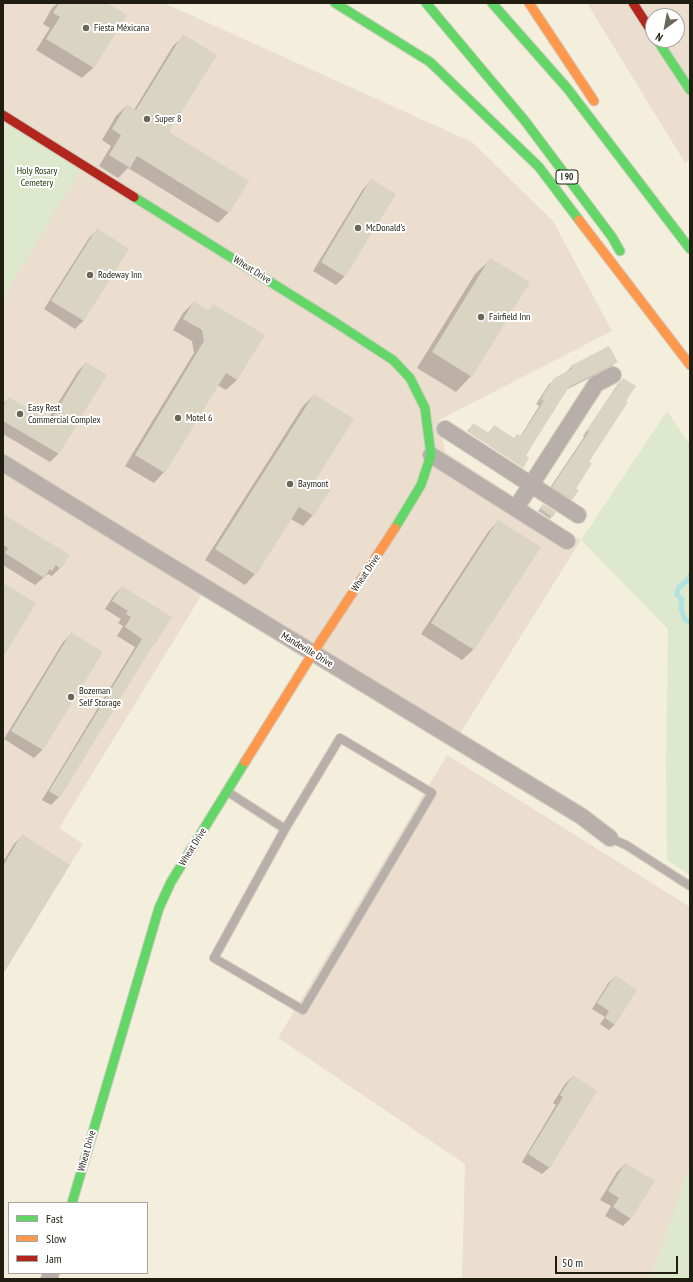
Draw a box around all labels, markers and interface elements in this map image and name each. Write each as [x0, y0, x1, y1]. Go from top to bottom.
north arrow [645, 8, 685, 48]
place label: Fiesta Méxicana [94, 22, 149, 34]
marker: Fiesta Méxicana [81, 23, 91, 33]
text: N [653, 30, 665, 45]
place label: Super 8 [155, 113, 181, 125]
marker: Super 8 [142, 114, 152, 124]
park label: Holy Rosary Cemetery [17, 165, 57, 188]
road number: I 90 [556, 170, 578, 184]
place label: McDonald's [366, 222, 405, 234]
marker: McDonald's [353, 223, 363, 233]
street label: Wheat Drive [231, 254, 273, 286]
place label: Rodeway Inn [98, 269, 142, 281]
marker: Rodeway Inn [85, 270, 95, 280]
place label: Fairfield Inn [489, 311, 530, 323]
marker: Fairfield Inn [476, 312, 486, 322]
place label: Easy Rest Commercial Complex [28, 402, 101, 426]
marker: Easy Rest Commercial Complex [15, 409, 25, 419]
place label: Motel 6 [186, 412, 212, 424]
marker: Motel 6 [173, 413, 183, 423]
place label: Baymont [298, 478, 328, 490]
marker: Baymont [285, 479, 295, 489]
street label: Wheat Drive [349, 552, 383, 594]
street label: Mandeville Drive [279, 630, 335, 670]
place label: Bozeman Self Storage [79, 685, 121, 708]
marker: Bozeman Self Storage [66, 692, 76, 702]
street label: Wheat Drive [177, 826, 209, 868]
street label: Wheat Drive [75, 1129, 99, 1173]
legend [8, 1202, 148, 1274]
text: Fast [46, 1211, 63, 1226]
text: Slow [46, 1231, 66, 1246]
scale bar [557, 1248, 680, 1274]
text: Jam [46, 1251, 62, 1266]
text: 50 m [562, 1255, 583, 1270]

